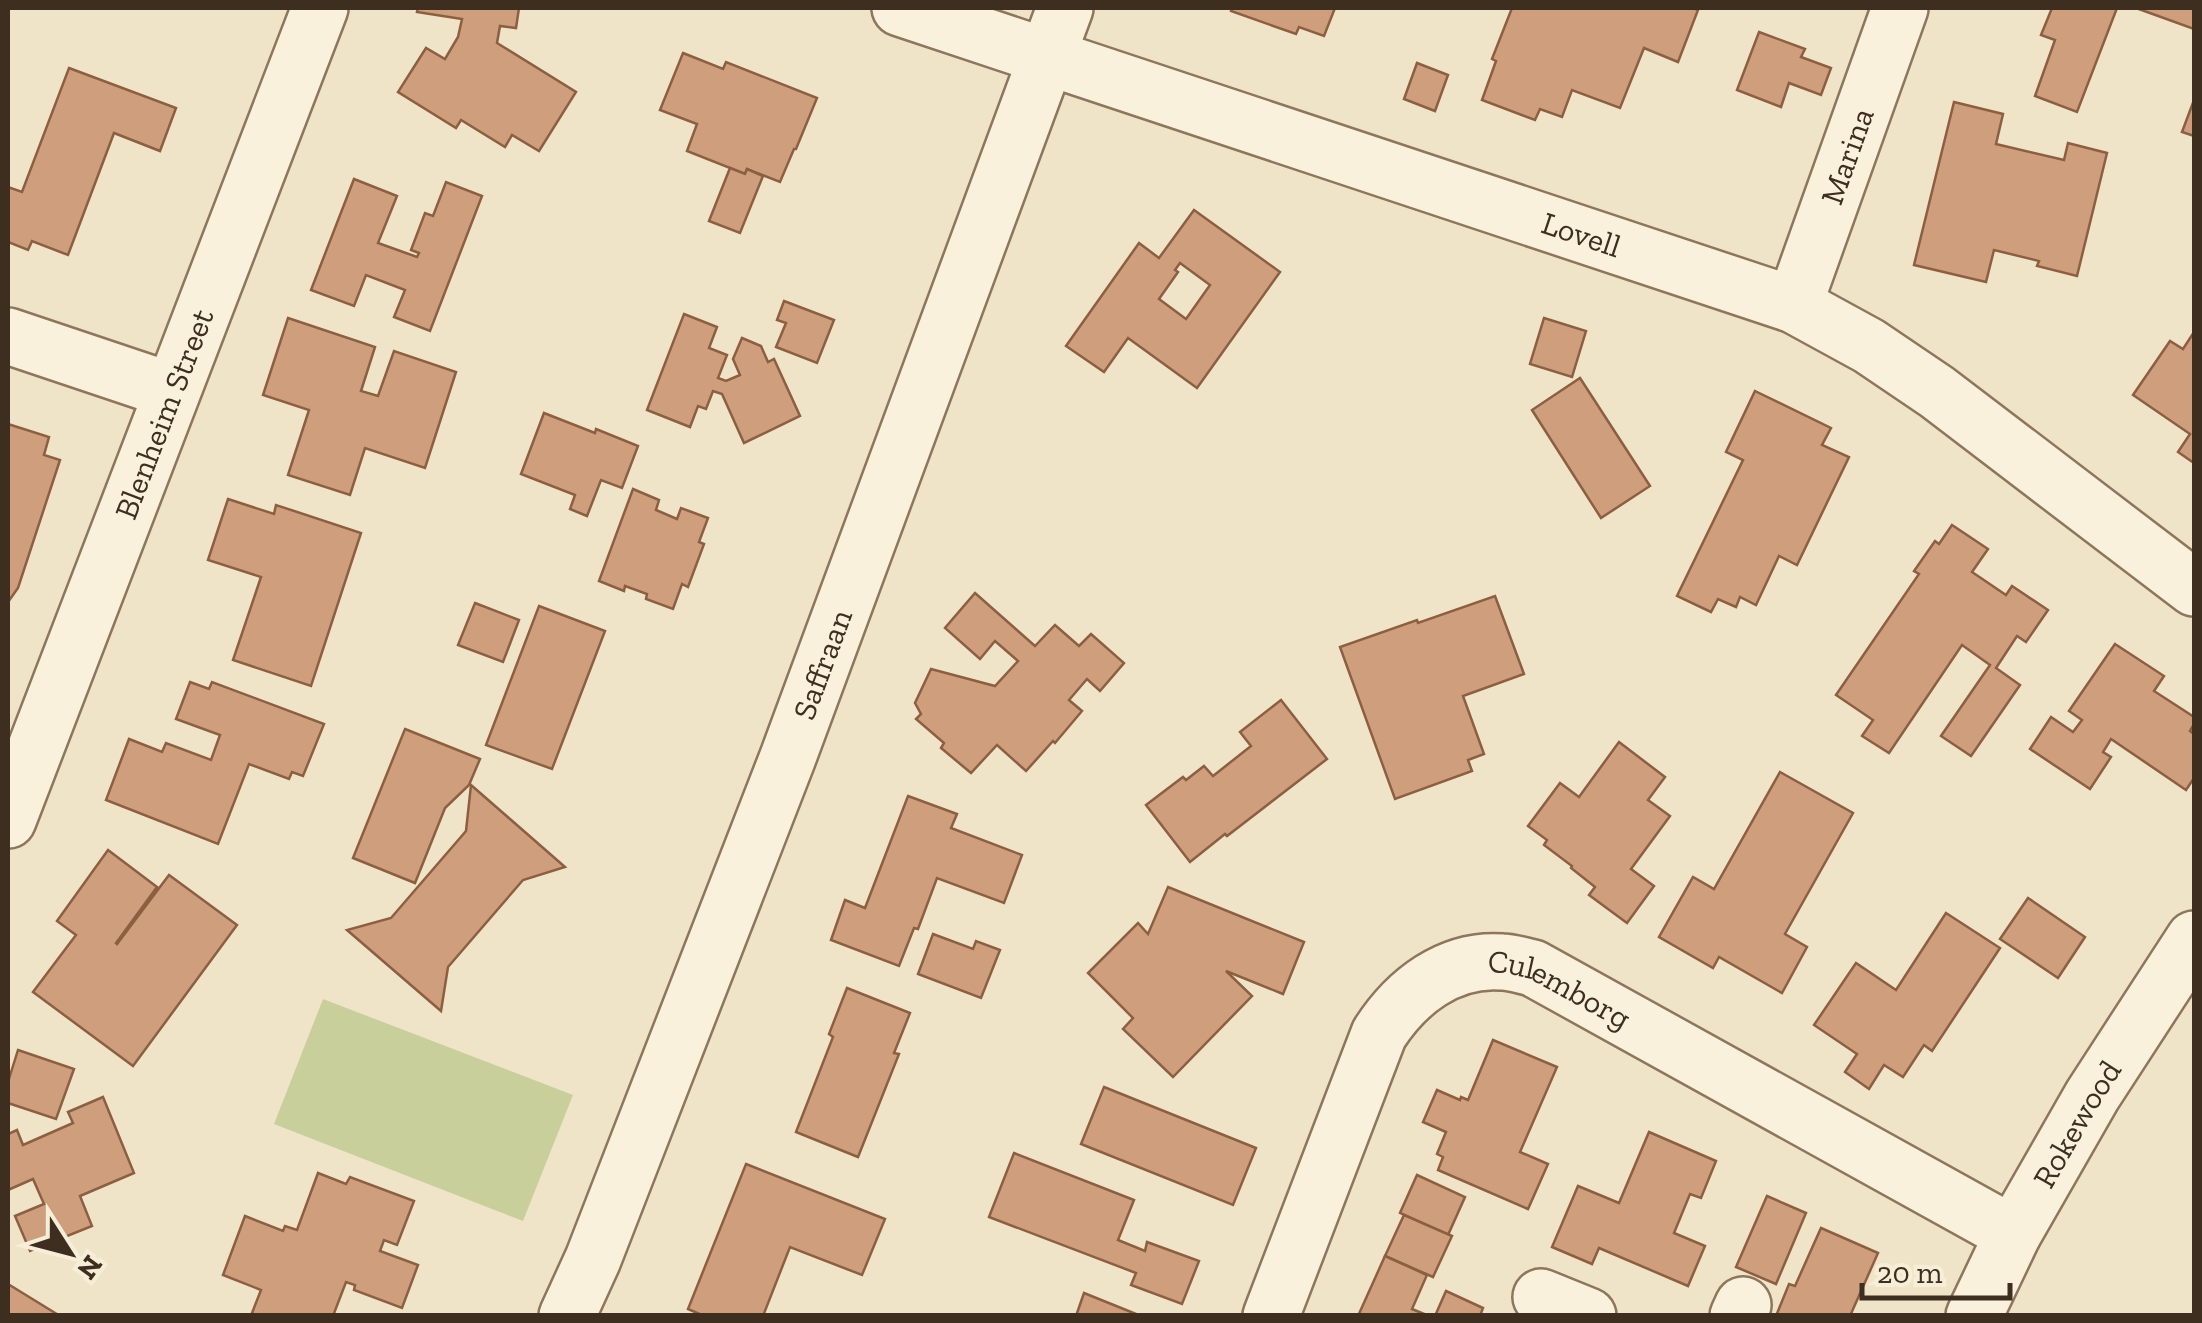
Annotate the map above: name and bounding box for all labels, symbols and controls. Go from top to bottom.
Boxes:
street label: Marina [1812,103,1882,209]
street label: Lovell [1537,204,1626,265]
street label: Blenheim Street [106,303,222,524]
street label: Saffraan [785,603,860,725]
street label: Culemborg [1487,942,1637,1037]
street label: Rokewood [2025,1053,2129,1194]
north arrow [20,1203,120,1303]
scale bar [1862,1238,2010,1300]
text: N [70,1249,109,1286]
text: 20 m [1877,1255,1943,1291]

